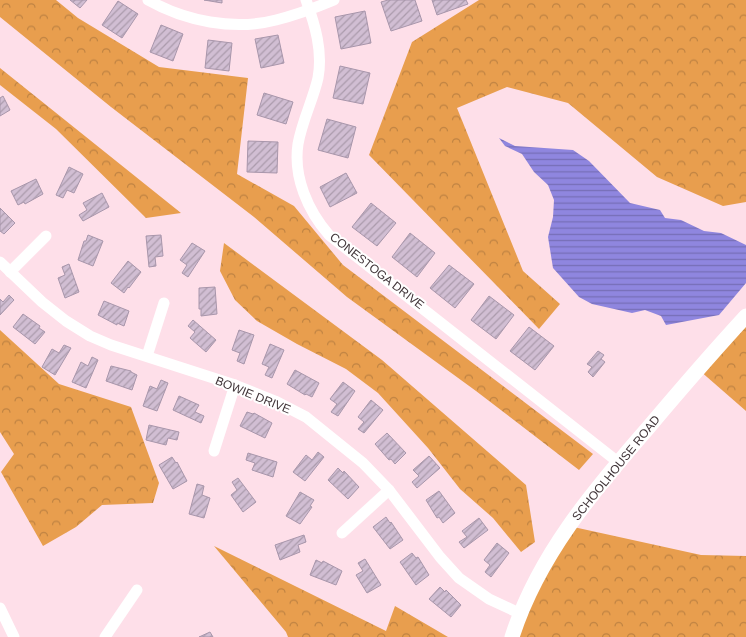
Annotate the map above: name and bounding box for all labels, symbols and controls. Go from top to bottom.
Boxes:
street label: CONESTOGA DRIVE [327,230,427,312]
street label: BOWIE DRIVE [213,374,293,416]
street label: SCHOOLHOUSE ROAD [569,412,663,523]

